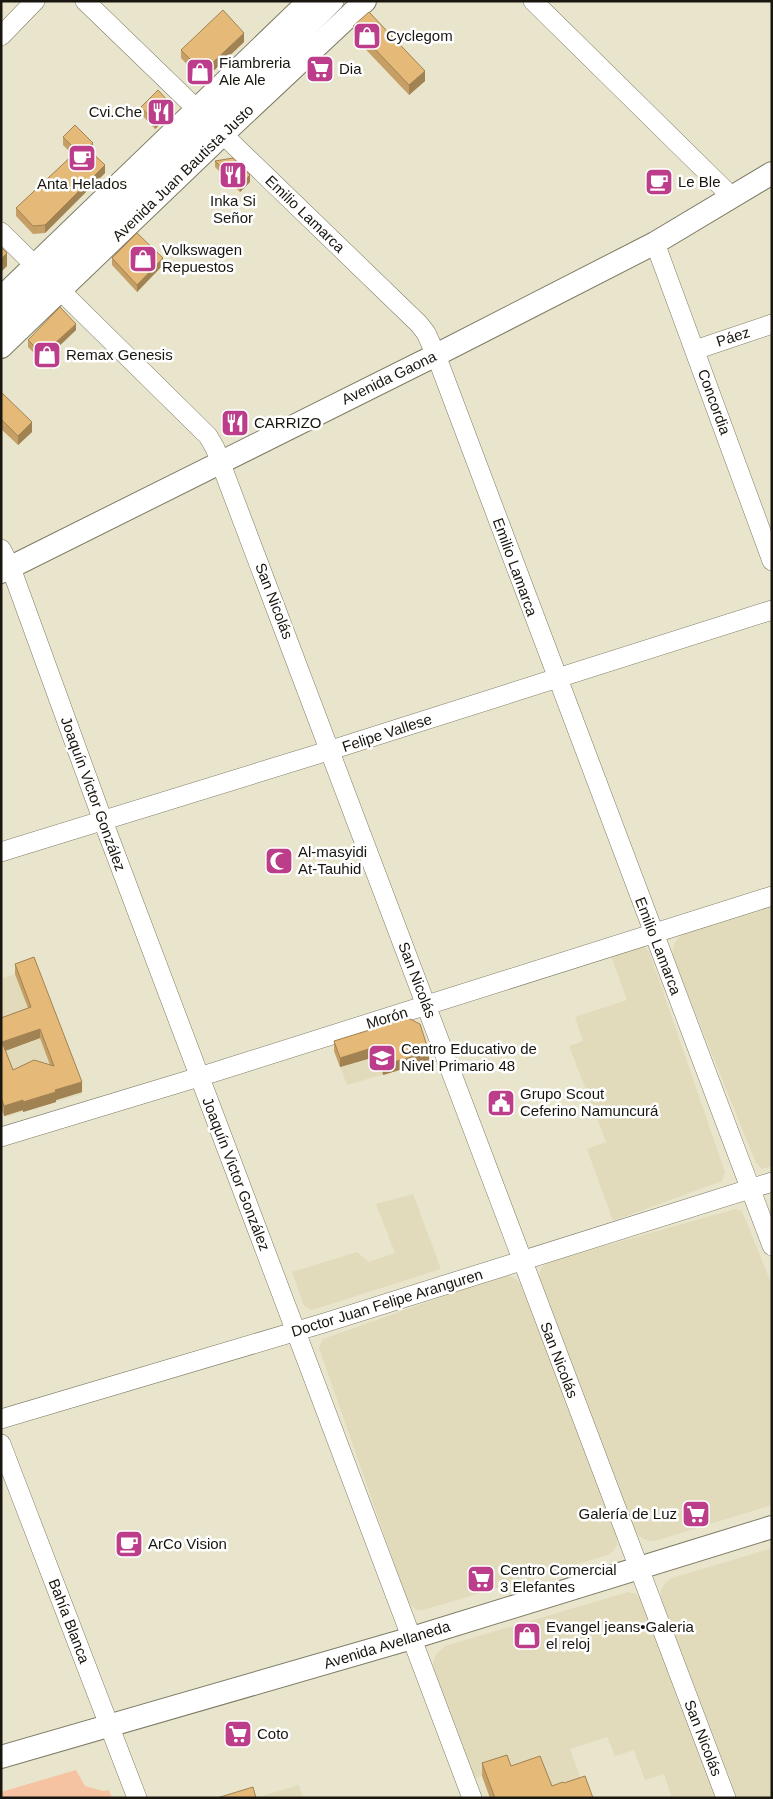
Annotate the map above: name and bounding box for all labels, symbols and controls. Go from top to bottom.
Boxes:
shop icon: Cyclegom [352,21,382,51]
place label: Cyclegom [386,27,453,44]
place label: Fiambreria Ale Ale [219,54,291,88]
supermarket icon: Dia [305,54,335,84]
shop icon: Fiambreria Ale Ale [185,57,215,87]
place label: Dia [339,60,362,77]
restaurant icon: Cvi.Che [146,97,176,127]
street label: Avenida Juan Bautista Justo [109,101,257,244]
place label: Cvi.Che [89,103,142,120]
cafe icon: Anta Helados [67,143,97,173]
restaurant icon: Inka Si Señor [218,160,248,190]
cafe icon: Le Ble [644,167,674,197]
street label: Emilio Lamarca [262,172,349,256]
place label: Le Ble [678,173,721,190]
place label: Anta Helados [37,175,127,192]
place label: Inka Si Señor [210,192,256,226]
place label: Volkswagen Repuestos [162,241,242,275]
shop icon: Volkswagen Repuestos [128,244,158,274]
street label: Páez [714,323,752,350]
shop icon: Remax Genesis [32,340,62,370]
place label: Remax Genesis [66,346,173,363]
street label: Avenida Gaona [339,347,439,408]
street label: Concordia [695,367,734,437]
restaurant icon: CARRIZO [220,408,250,438]
place label: CARRIZO [254,414,322,431]
street label: Emilio Lamarca [490,515,541,619]
street label: San Nicolás [252,560,297,641]
street label: Felipe Vallese [340,710,434,755]
street label: Joaquín Victor González [58,714,129,873]
place label: Al-masyidi At-Tauhid [298,843,367,877]
mosque icon: Al-masyidi At-Tauhid [264,846,294,876]
street label: Emilio Lamarca [632,895,685,998]
street label: San Nicolás [395,939,440,1020]
street label: Morón [364,1003,410,1032]
place label: Centro Educativo de Nivel Primario 48 [401,1040,537,1074]
school or university icon: Centro Educativo de Nivel Primario 48 [367,1043,397,1073]
place label: Grupo Scout Ceferino Namuncurá [520,1085,659,1119]
public building icon: Grupo Scout Ceferino Namuncurá [486,1088,516,1118]
street label: Joaquín Victor González [199,1095,274,1253]
street label: Doctor Juan Felipe Aranguren [289,1265,485,1340]
street label: San Nicolás [537,1319,582,1400]
supermarket icon: Galería de Luz [681,1499,711,1529]
place label: Galería de Luz [579,1505,677,1522]
cafe icon: ArCo Vision [114,1529,144,1559]
place label: ArCo Vision [148,1535,227,1552]
place label: Centro Comercial 3 Elefantes [500,1561,617,1595]
supermarket icon: Centro Comercial 3 Elefantes [466,1564,496,1594]
street label: Bahía Blanca [46,1576,94,1666]
street label: Avenida Avellaneda [322,1617,453,1672]
place label: Evangel jeans•Galeria el reloj [546,1618,694,1652]
shop icon: Evangel jeans•Galeria el reloj [512,1621,542,1651]
street label: San Nicolás [681,1697,726,1778]
supermarket icon: Coto [223,1719,253,1749]
place label: Coto [257,1725,289,1742]

